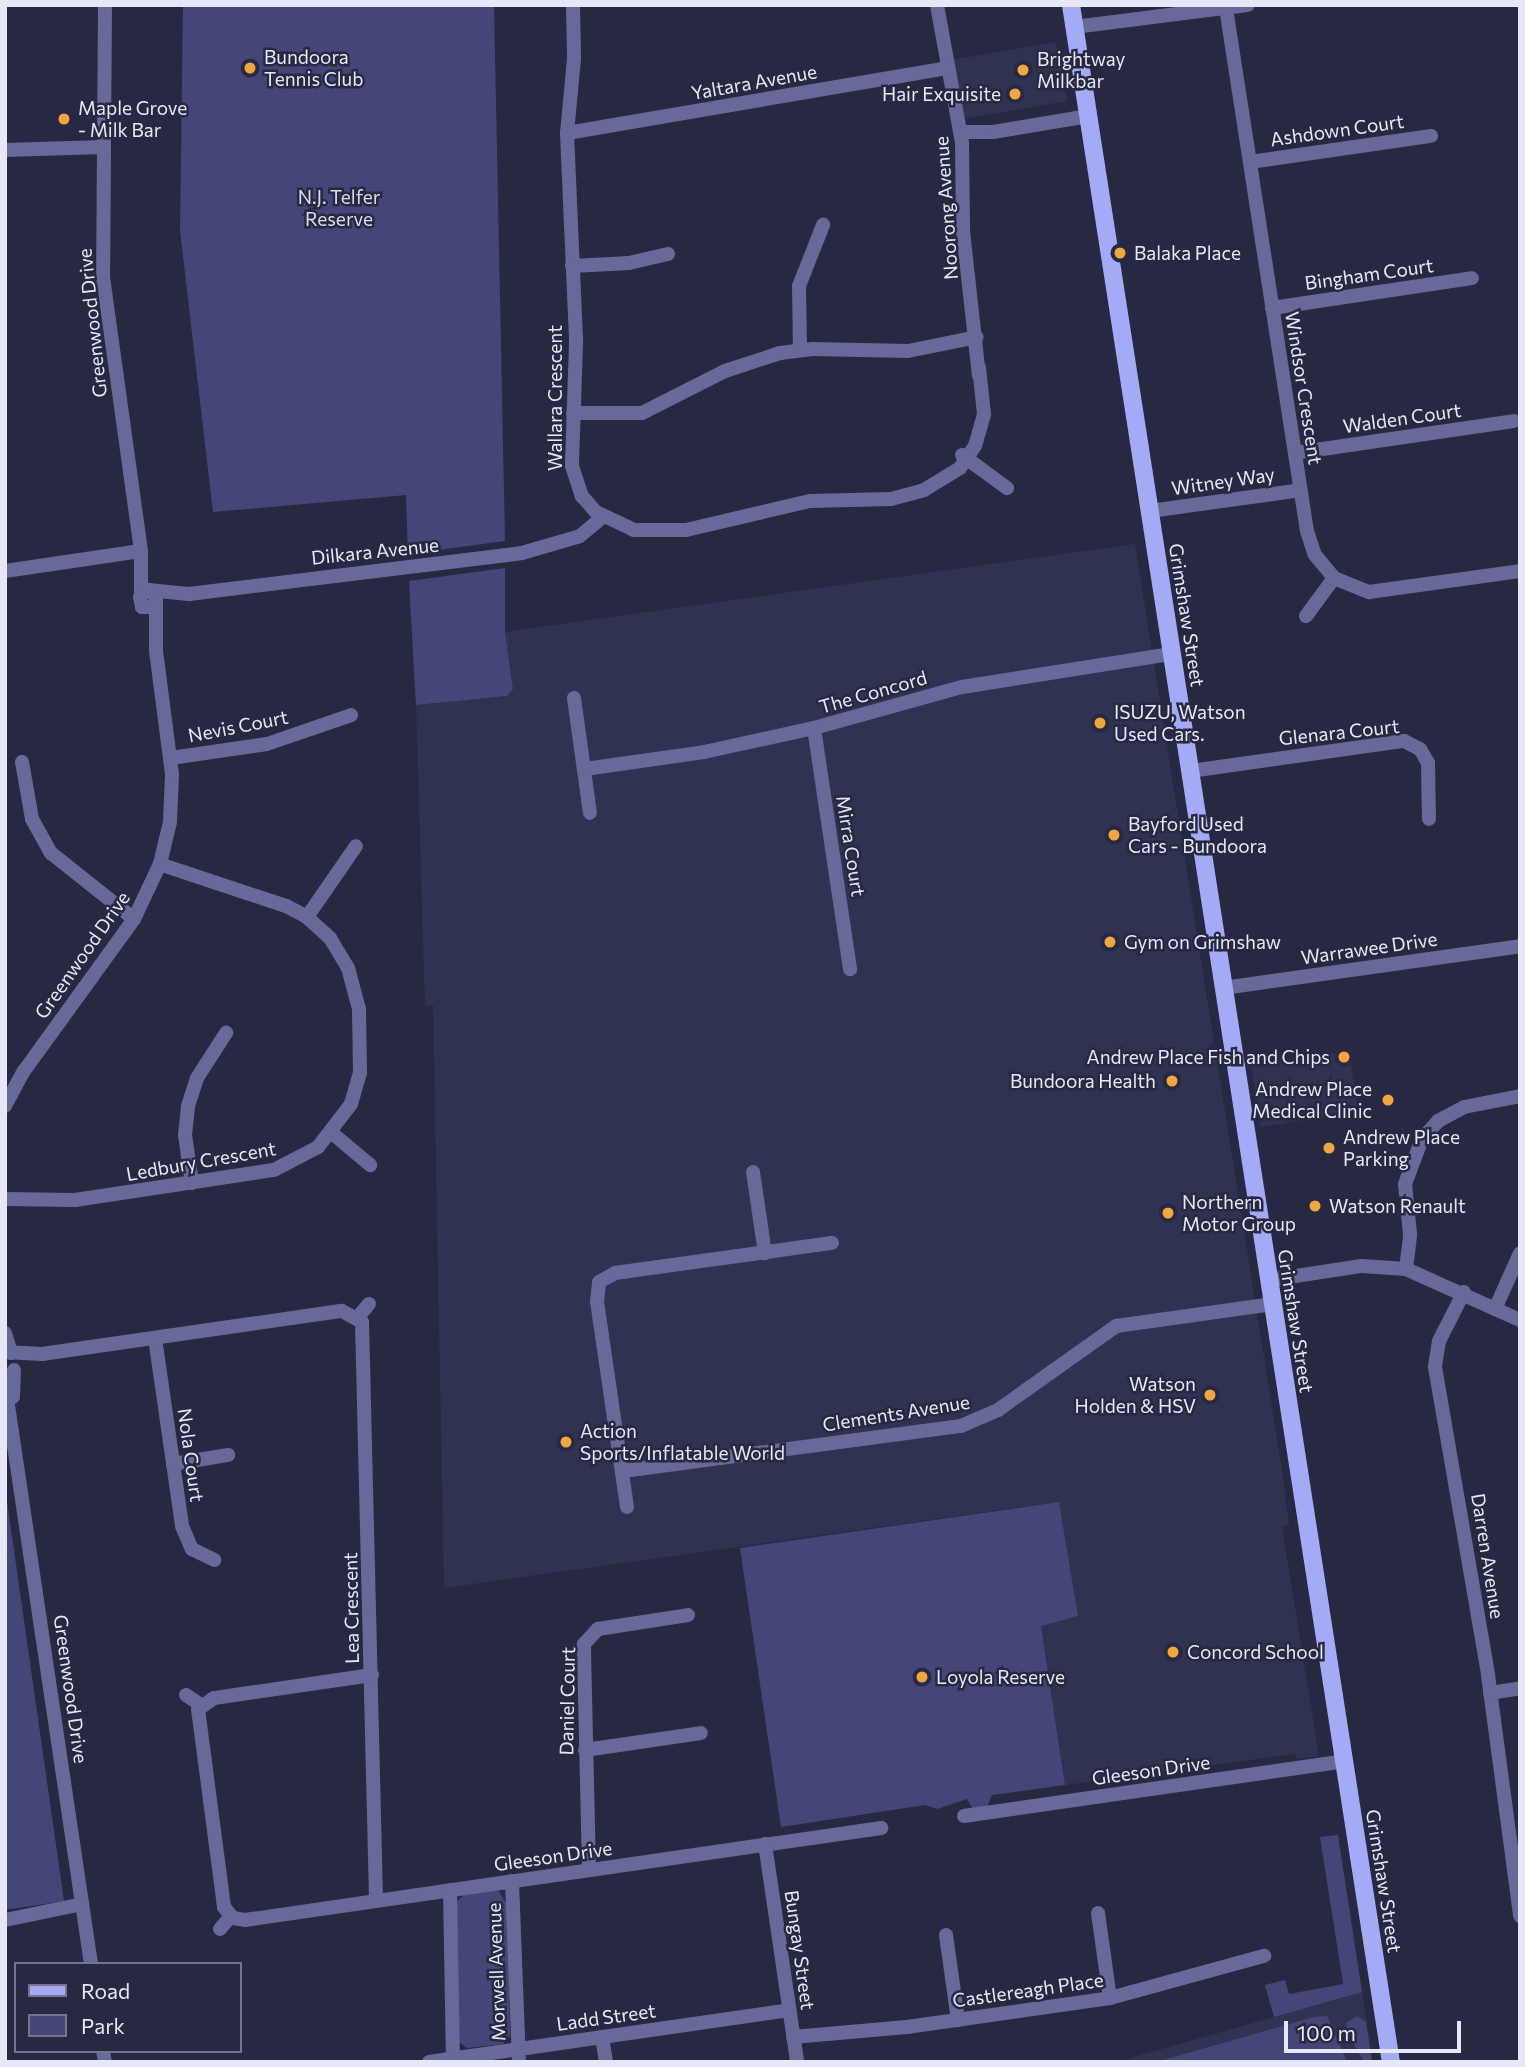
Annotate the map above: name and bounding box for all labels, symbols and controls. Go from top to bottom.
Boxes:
place label: Bundoora Tennis Club [264,46,363,90]
place label: Brightway Milkbar [1037,48,1125,92]
marker: Bundoora Tennis Club [242,60,258,76]
street label: Yaltara Avenue [689,60,819,104]
marker: Brightway Milkbar [1015,62,1031,78]
place label: Hair Exquisite [882,83,1001,105]
marker: Hair Exquisite [1007,86,1023,102]
place label: Maple Grove - Milk Bar [78,97,187,141]
street label: Ashdown Court [1269,109,1405,151]
marker: Maple Grove - Milk Bar [56,111,72,127]
street label: Noorong Avenue [930,135,962,281]
park label: N.J. Telfer Reserve [298,186,380,230]
place label: Balaka Place [1134,242,1241,264]
marker: Balaka Place [1112,245,1128,261]
street label: Greenwood Drive [73,247,111,399]
street label: Bingham Court [1303,254,1435,294]
street label: Windsor Crescent [1281,310,1327,466]
street label: Wallara Crescent [544,325,566,471]
street label: Walden Court [1341,398,1463,438]
street label: Witney Way [1170,462,1276,500]
street label: Dilkara Avenue [310,533,440,569]
street label: Grimshaw Street [1164,542,1210,688]
street label: The Concord [817,666,929,718]
place label: ISUZU, Watson Used Cars. [1114,701,1246,745]
street label: Nevis Court [186,705,290,747]
street label: Glenara Court [1278,714,1400,750]
marker: ISUZU, Watson Used Cars. [1092,715,1108,731]
street label: Mirra Court [832,794,870,898]
place label: Bayford Used Cars - Bundoora [1128,813,1267,857]
marker: Bayford Used Cars - Bundoora [1106,827,1122,843]
street label: Greenwood Drive [30,887,134,1023]
street label: Warrawee Drive [1299,927,1439,969]
place label: Gym on Grimshaw [1124,931,1281,953]
marker: Gym on Grimshaw [1102,934,1118,950]
place label: Andrew Place Fish and Chips [1087,1046,1330,1068]
marker: Andrew Place Fish and Chips [1336,1049,1352,1065]
place label: Bundoora Health [1010,1070,1156,1092]
marker: Bundoora Health [1162,1071,1182,1091]
place label: Andrew Place Medical Clinic [1252,1078,1372,1122]
marker: Andrew Place Medical Clinic [1378,1090,1398,1110]
place label: Andrew Place Parking [1343,1126,1460,1170]
street label: Ledbury Crescent [124,1137,278,1185]
marker: Andrew Place Parking [1321,1140,1337,1156]
place label: Northern Motor Group [1182,1191,1296,1235]
place label: Watson Renault [1329,1195,1466,1217]
marker: Watson Renault [1307,1198,1323,1214]
marker: Northern Motor Group [1160,1205,1176,1221]
street label: Grimshaw Street [1273,1248,1319,1394]
place label: Watson Holden & HSV [1074,1373,1196,1417]
marker: Watson Holden & HSV [1202,1387,1218,1403]
street label: Clements Avenue [821,1390,971,1436]
street label: Nola Court [173,1407,209,1503]
place label: Action Sports/Inflatable World [580,1420,785,1464]
marker: Action Sports/Inflatable World [558,1434,574,1450]
street label: Darren Avenue [1467,1492,1509,1620]
street label: Lea Crescent [339,1552,363,1664]
street label: Greenwood Drive [49,1613,93,1765]
place label: Concord School [1187,1641,1324,1663]
marker: Concord School [1165,1644,1181,1660]
street label: Daniel Court [555,1647,579,1755]
place label: Loyola Reserve [936,1666,1065,1688]
marker: Loyola Reserve [914,1669,930,1685]
street label: Gleeson Drive [1090,1750,1212,1790]
street label: Grimshaw Street [1361,1808,1407,1954]
street label: Gleeson Drive [492,1836,614,1876]
street label: Bungay Street [780,1889,820,2011]
street label: Morwell Avenue [482,1902,510,2042]
legend [14,1962,242,2053]
street label: Castlereagh Place [951,1968,1105,2012]
text: Road [81,1978,130,2003]
street label: Ladd Street [555,1999,657,2035]
scale bar [1287,2008,1464,2052]
text: Park [81,2013,125,2038]
text: 100 m [1297,2020,1356,2045]

